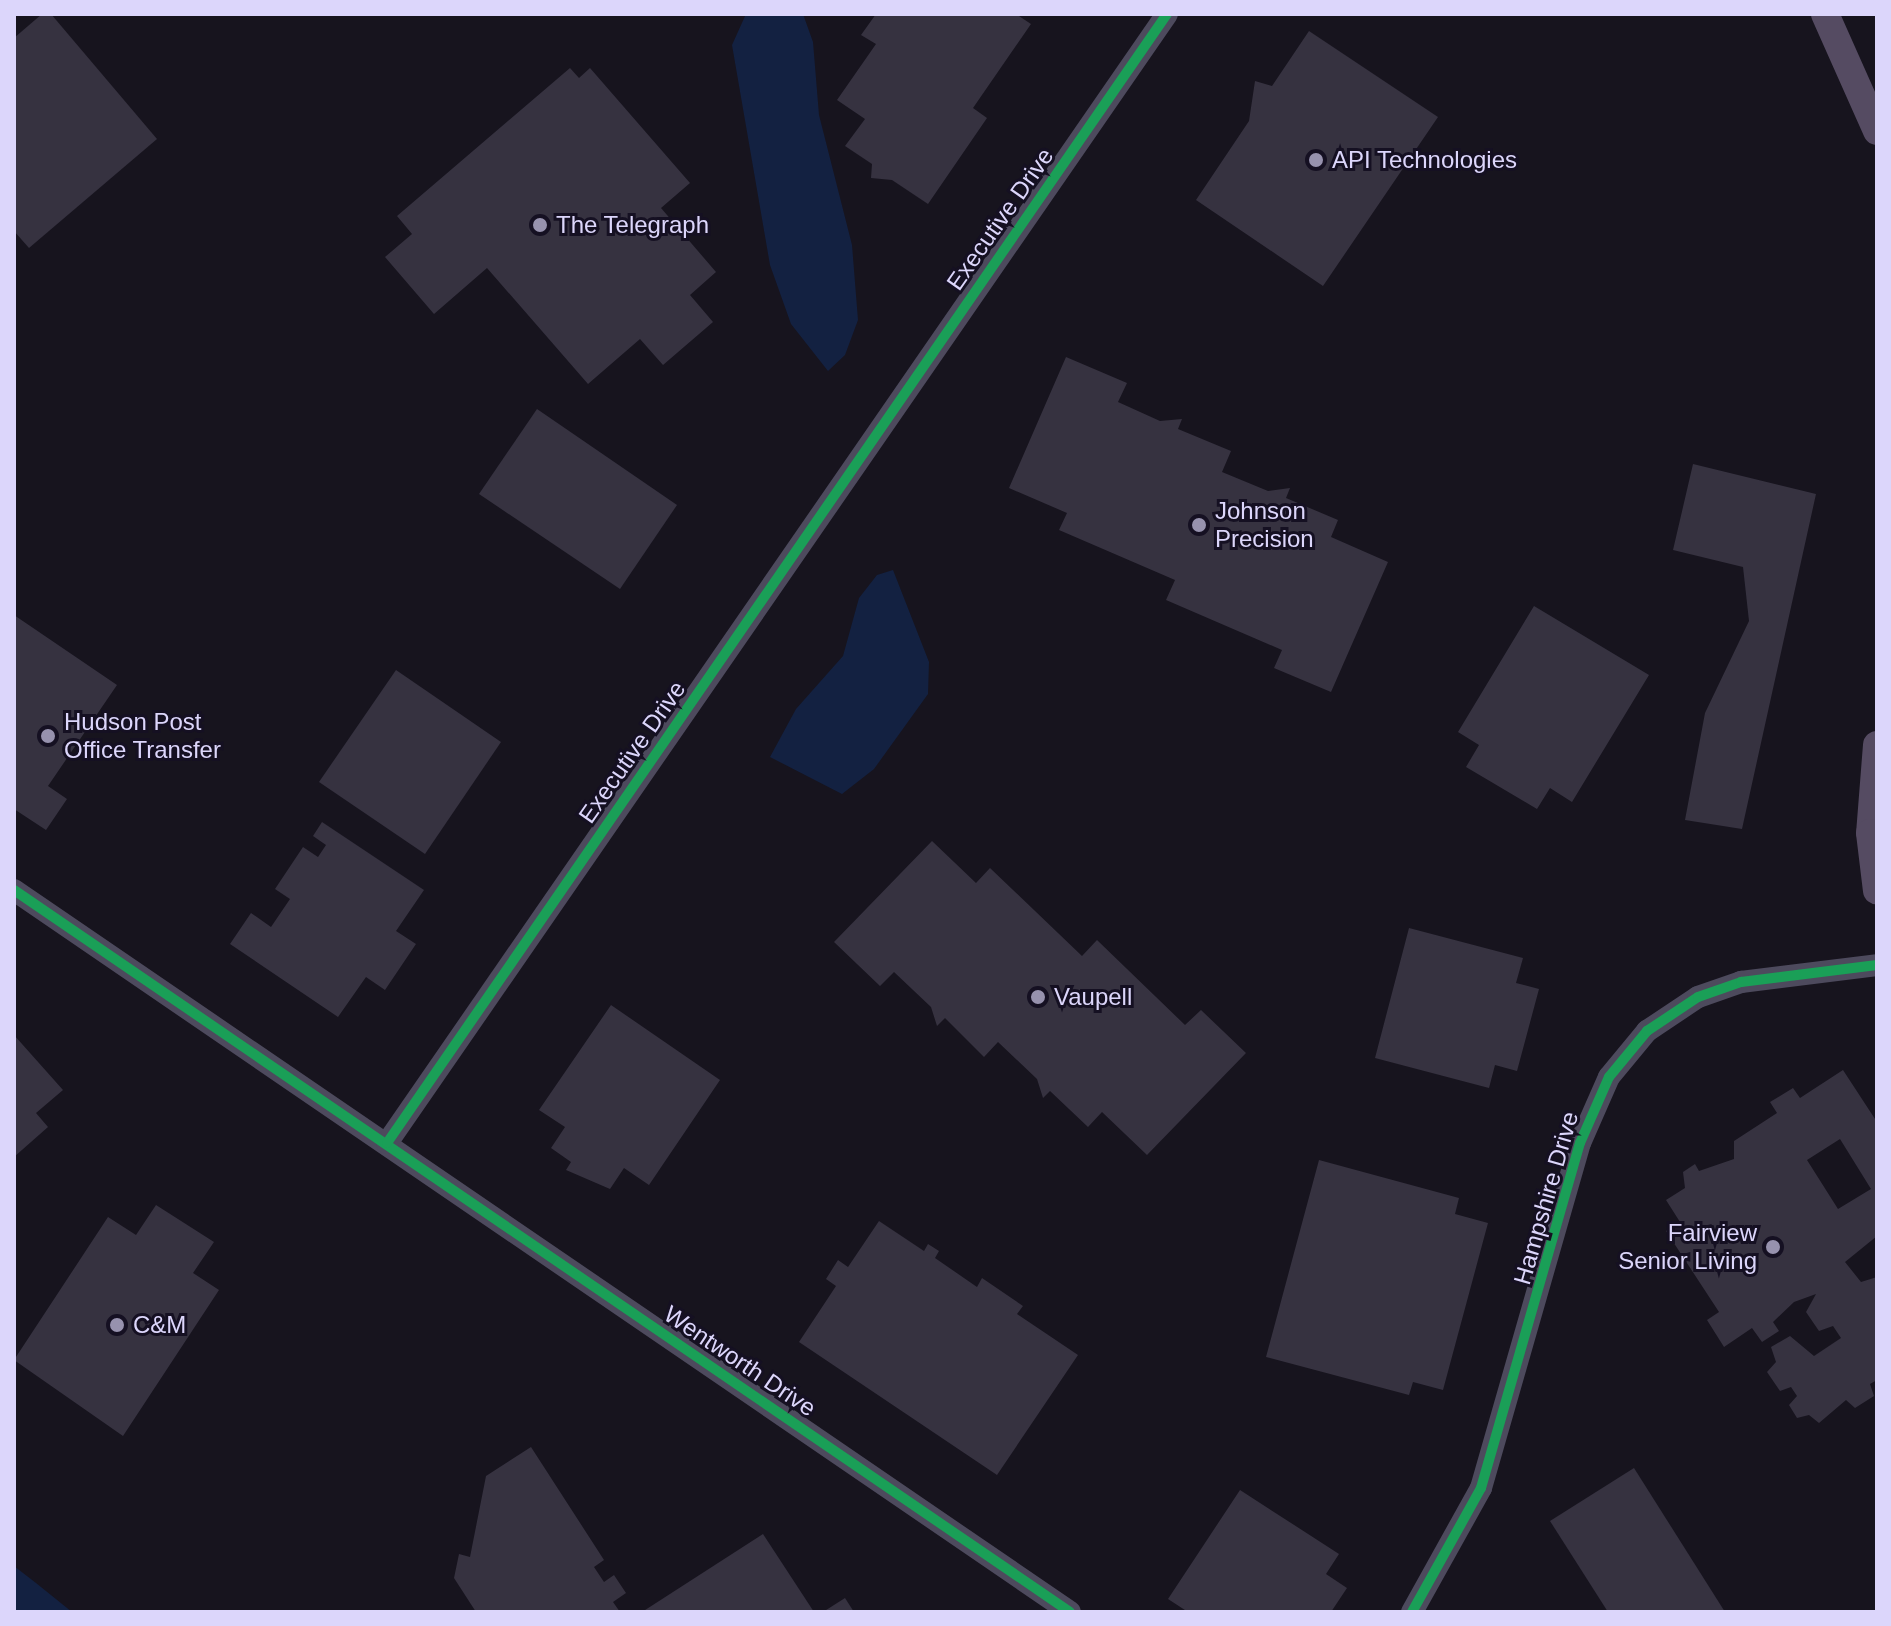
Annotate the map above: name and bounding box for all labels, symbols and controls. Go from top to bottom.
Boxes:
street label: Executive Drive [940,142,1060,296]
place label: API Technologies [1332,146,1517,174]
marker: API Technologies [1307,151,1325,169]
place label: The Telegraph [556,211,709,239]
marker: The Telegraph [531,216,549,234]
place label: Johnson Precision [1215,497,1314,553]
marker: Johnson Precision [1190,516,1208,534]
street label: Executive Drive [572,675,692,829]
place label: Hudson Post Office Transfer [64,708,221,764]
marker: Hudson Post Office Transfer [39,727,57,745]
place label: Vaupell [1054,983,1132,1011]
marker: Vaupell [1029,988,1047,1006]
street label: Hampshire Drive [1508,1108,1584,1288]
place label: Fairview Senior Living [1618,1219,1757,1275]
marker: Fairview Senior Living [1764,1238,1782,1256]
street label: Wentworth Drive [659,1300,821,1422]
place label: C&M [133,1311,186,1339]
marker: C&M [108,1316,126,1334]

